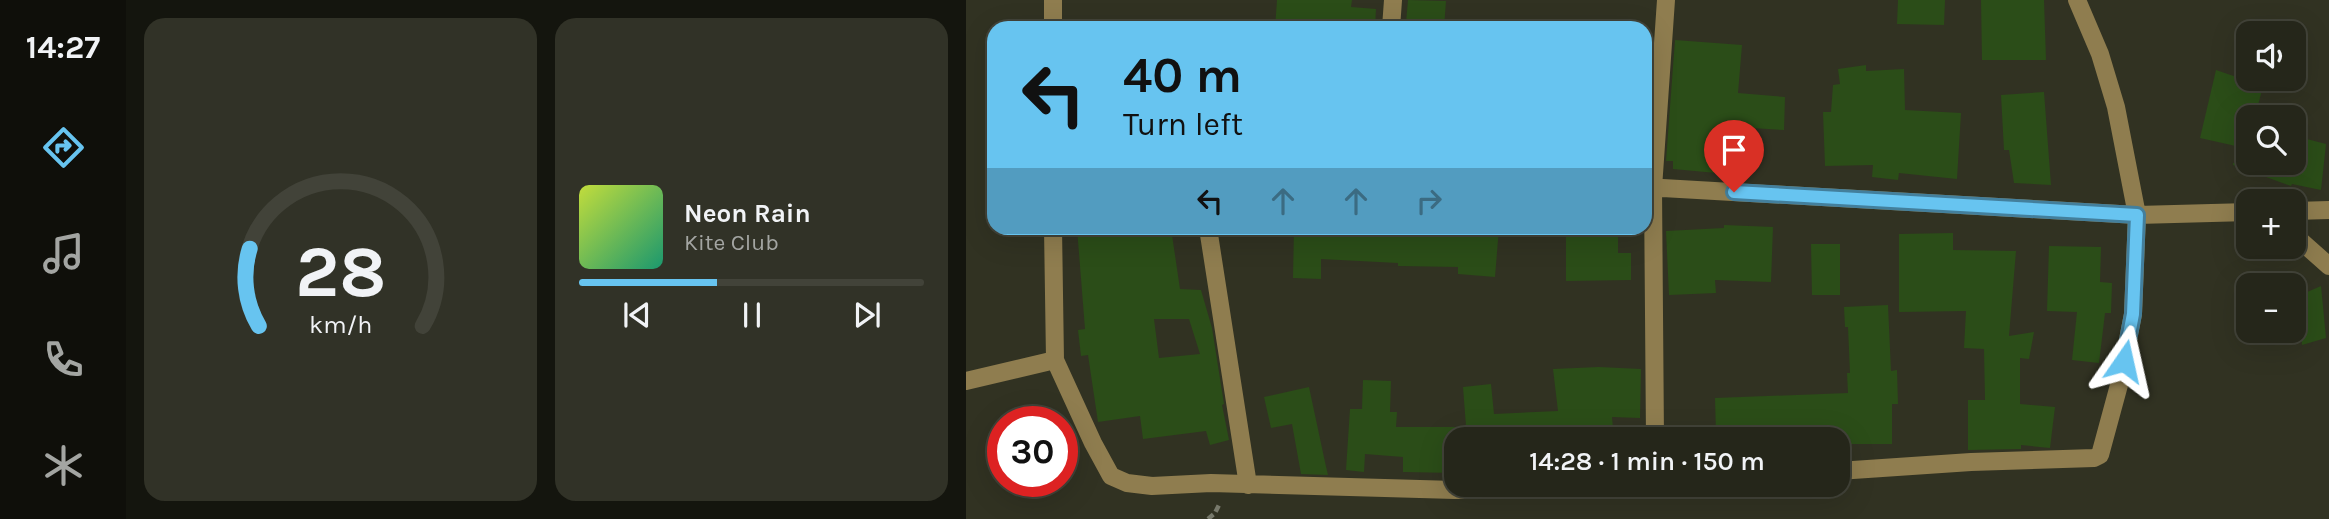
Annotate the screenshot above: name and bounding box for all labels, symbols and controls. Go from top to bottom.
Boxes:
map controls [2236,21,2306,343]
button: sound [2236,21,2306,91]
text: 14:27 [26,29,100,66]
text: 40 m [1123,47,1242,104]
icon: left [1008,49,1099,140]
button: search [2236,105,2306,175]
text: Turn left [1123,106,1243,143]
pin [1704,120,1764,192]
icon: directions [39,123,88,172]
icon: arrive [1715,131,1753,169]
icon: left [1191,182,1229,220]
icon: ahead [1264,182,1302,220]
icon: ahead [1337,182,1375,220]
icon: right [1410,182,1448,220]
button: + [2236,189,2306,259]
text: Neon Rain [684,198,811,229]
icon: music [39,229,88,278]
text: 28 [295,229,386,314]
text: Kite Club [684,229,779,256]
button: − [2236,273,2306,343]
icon: previous [618,296,656,334]
icon: pause [733,296,771,334]
icon: next [848,296,886,334]
text: km/h [309,309,372,338]
position arrow [2087,324,2161,398]
icon: phone [39,335,88,384]
speed limit sign: 30 [987,406,1078,497]
icon: climate [39,441,88,490]
text: 14:28 · 1 min · 150 m [1529,446,1765,477]

